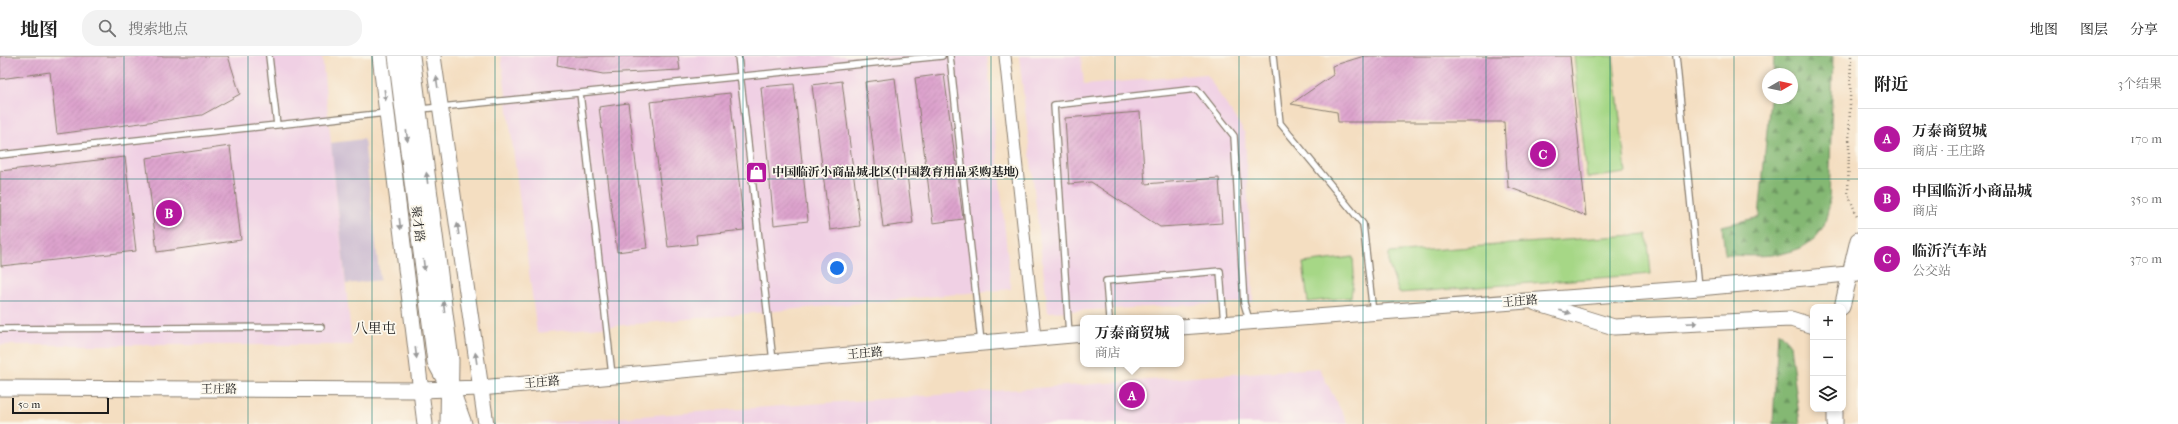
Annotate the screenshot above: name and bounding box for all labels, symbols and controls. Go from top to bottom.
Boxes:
search box [82,10,362,46]
icon: search [96,17,118,39]
text: 地图 [20,19,58,41]
text: 搜索地点 [128,20,188,38]
text: 地图 [2030,21,2058,38]
text: 图层 [2080,21,2108,38]
text: 分享 [2130,21,2158,38]
north arrow [1762,68,1798,104]
text: 附近 [1874,74,1908,94]
one-way arrow [434,76,440,88]
text: 3个结果 [2118,76,2162,91]
one-way arrow [381,89,388,101]
text: 万泰商贸城 [1912,122,1987,140]
one-way arrow [404,130,410,142]
text: A [1883,131,1891,146]
text: 170 m [2130,131,2162,146]
pin: C [1530,139,1556,169]
text: 商店 · 王庄路 [1912,143,1985,158]
shop icon: 中国临沂小商品城北区(中国教育用品采购基地) [744,159,770,185]
place label: 中国临沂小商品城北区(中国教育用品采购基地) [772,165,1019,179]
one-way arrow [424,172,430,184]
text: 中国临沂小商品城 [1912,182,2032,200]
text: B [1883,191,1891,206]
text: 350 m [2130,191,2162,206]
pin: B [156,198,182,228]
text: 商店 [1912,203,1938,218]
street label: 聚才路 [409,205,427,243]
one-way arrow [397,218,403,230]
one-way arrow [455,223,461,235]
text: 临沂汽车站 [1912,242,1987,260]
text: C [1883,251,1891,266]
text: 370 m [2130,251,2162,266]
your location [827,258,847,278]
one-way arrow [420,259,427,271]
text: 公交站 [1912,263,1951,278]
street label: 王庄路 [1501,292,1539,310]
one-way arrow [441,301,447,313]
map controls [1810,304,1846,412]
button: + [1810,304,1846,340]
one-way arrow [1559,309,1571,315]
popup [1080,315,1184,367]
district label: 八里屯 [354,320,396,337]
one-way arrow [1686,320,1698,327]
text: 万泰商贸城 [1094,324,1170,342]
button: − [1810,340,1846,376]
street label: 王庄路 [846,344,884,362]
text: 商店 [1094,345,1121,360]
one-way arrow [413,347,419,359]
one-way arrow [473,352,479,364]
street label: 王庄路 [523,373,561,391]
button: layers [1810,376,1846,412]
pin: A [1119,380,1145,410]
street label: 王庄路 [201,382,237,396]
scale bar [12,396,109,415]
text: 50 m [18,398,40,411]

